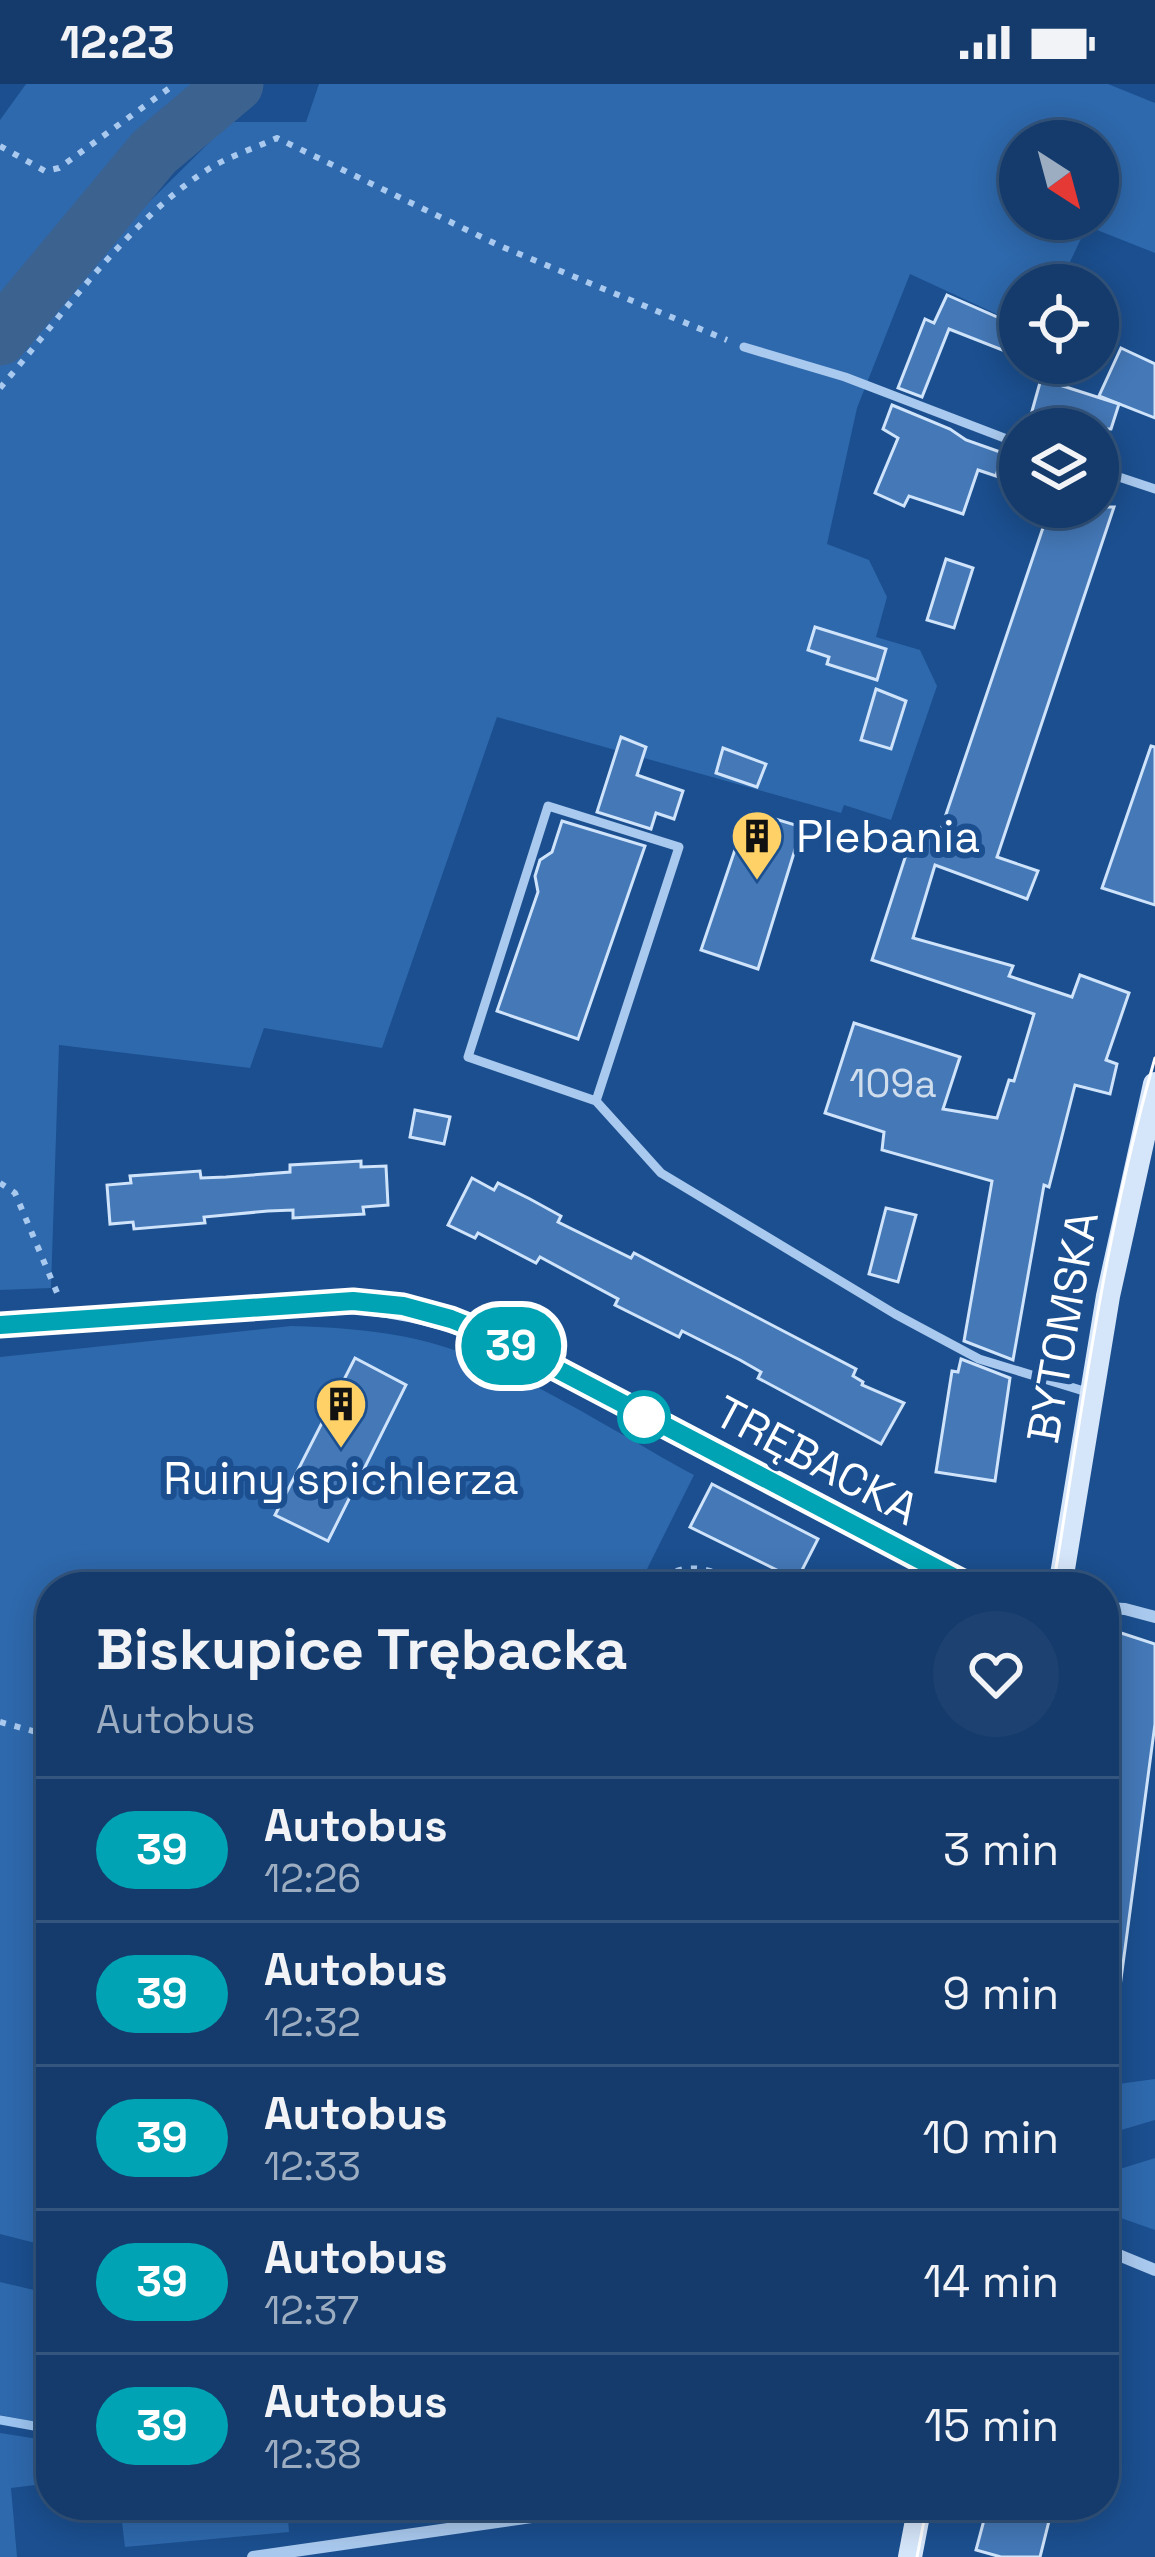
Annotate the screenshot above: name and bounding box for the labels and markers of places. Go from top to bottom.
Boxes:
building icon: Plebania [729,808,785,882]
place label: Plebania [796,808,980,865]
building icon: Ruiny spichlerza [313,1376,369,1450]
unlabelled marker [619,1392,669,1442]
place label: Ruiny spichlerza [163,1450,519,1507]

